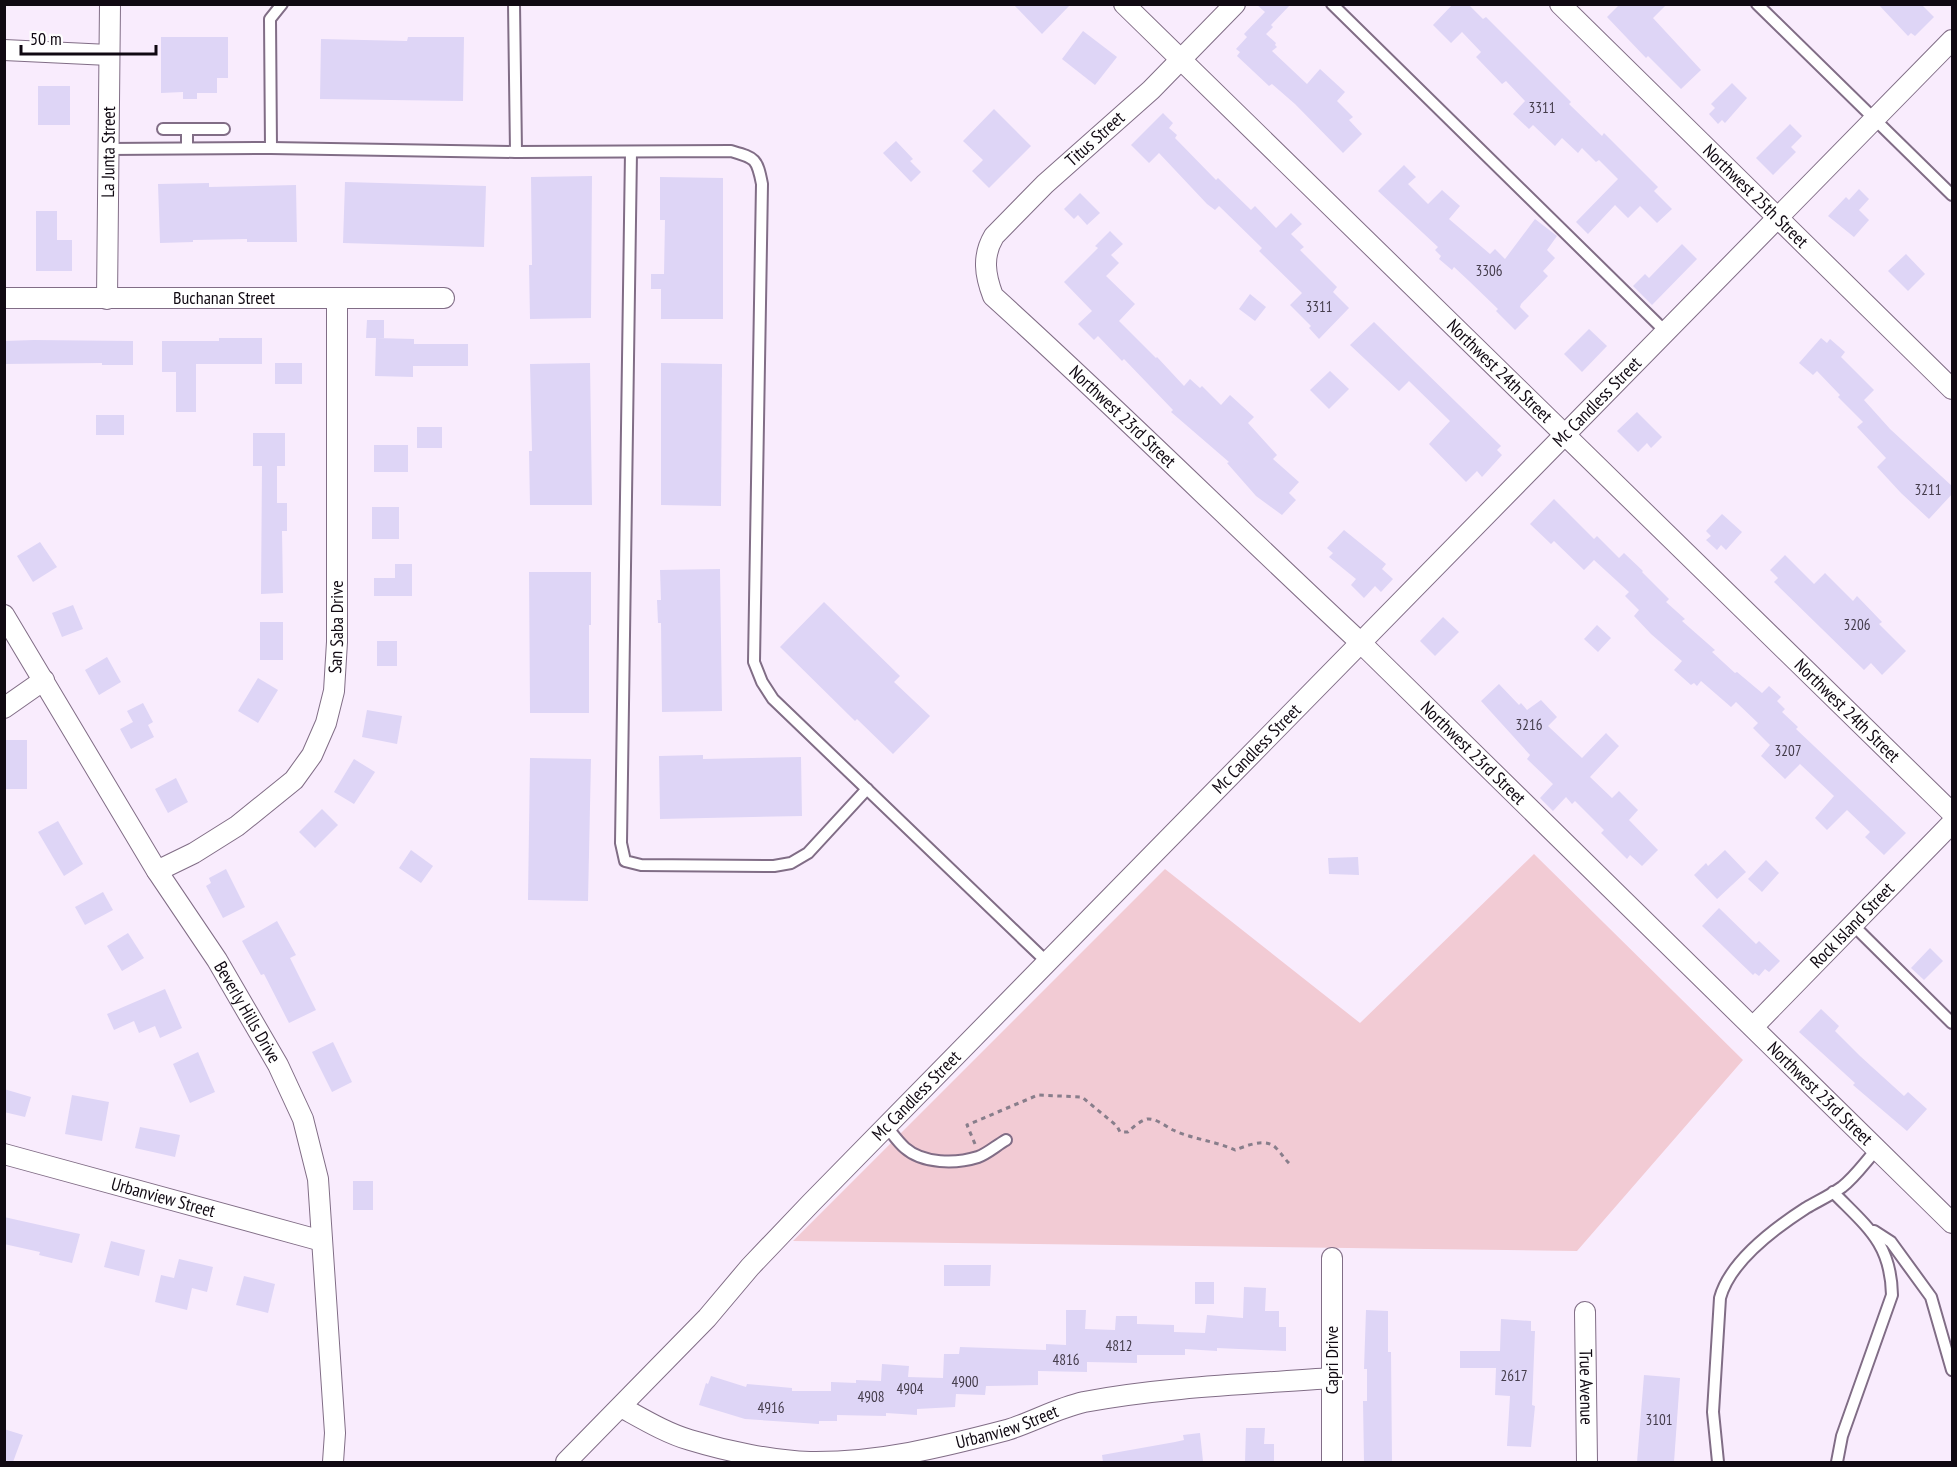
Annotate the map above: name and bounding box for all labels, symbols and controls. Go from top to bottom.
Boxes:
scale bar [21,18,156,56]
text: 50 m [30,27,62,50]
house number: 3311 [1528,98,1556,117]
street label: La Junta Street [96,106,120,198]
street label: Titus Street [1060,106,1129,171]
street label: Northwest 25th Street [1698,139,1813,252]
house number: 3306 [1475,261,1503,280]
street label: Buchanan Street [173,286,275,309]
house number: 3311 [1305,297,1333,316]
street label: Northwest 24th Street [1442,314,1558,427]
street label: Mc Candless Street [1547,352,1646,451]
street label: Northwest 23rd Street [1065,360,1181,472]
house number: 3211 [1914,480,1942,499]
street label: San Saba Drive [323,580,348,674]
house number: 3206 [1843,615,1871,634]
street label: Northwest 24th Street [1790,653,1905,767]
street label: Northwest 23rd Street [1416,696,1531,809]
street label: Mc Candless Street [1207,698,1306,798]
house number: 3216 [1515,715,1543,734]
house number: 3207 [1774,741,1802,760]
street label: Rock Island Street [1805,877,1899,973]
street label: Beverly Hills Drive [209,957,286,1067]
street label: Northwest 23rd Street [1763,1036,1878,1150]
street label: Mc Candless Street [867,1045,965,1145]
street label: Urbanview Street [109,1172,218,1222]
street label: Capri Drive [1320,1326,1343,1394]
house number: 4812 [1105,1336,1133,1355]
street label: True Avenue [1574,1349,1599,1425]
house number: 4816 [1052,1350,1080,1369]
house number: 2617 [1500,1366,1528,1385]
house number: 4900 [951,1372,979,1391]
house number: 4904 [896,1379,924,1398]
house number: 4908 [857,1387,885,1406]
house number: 4916 [757,1398,785,1417]
street label: Urbanview Street [953,1399,1062,1454]
house number: 3101 [1645,1410,1673,1429]

